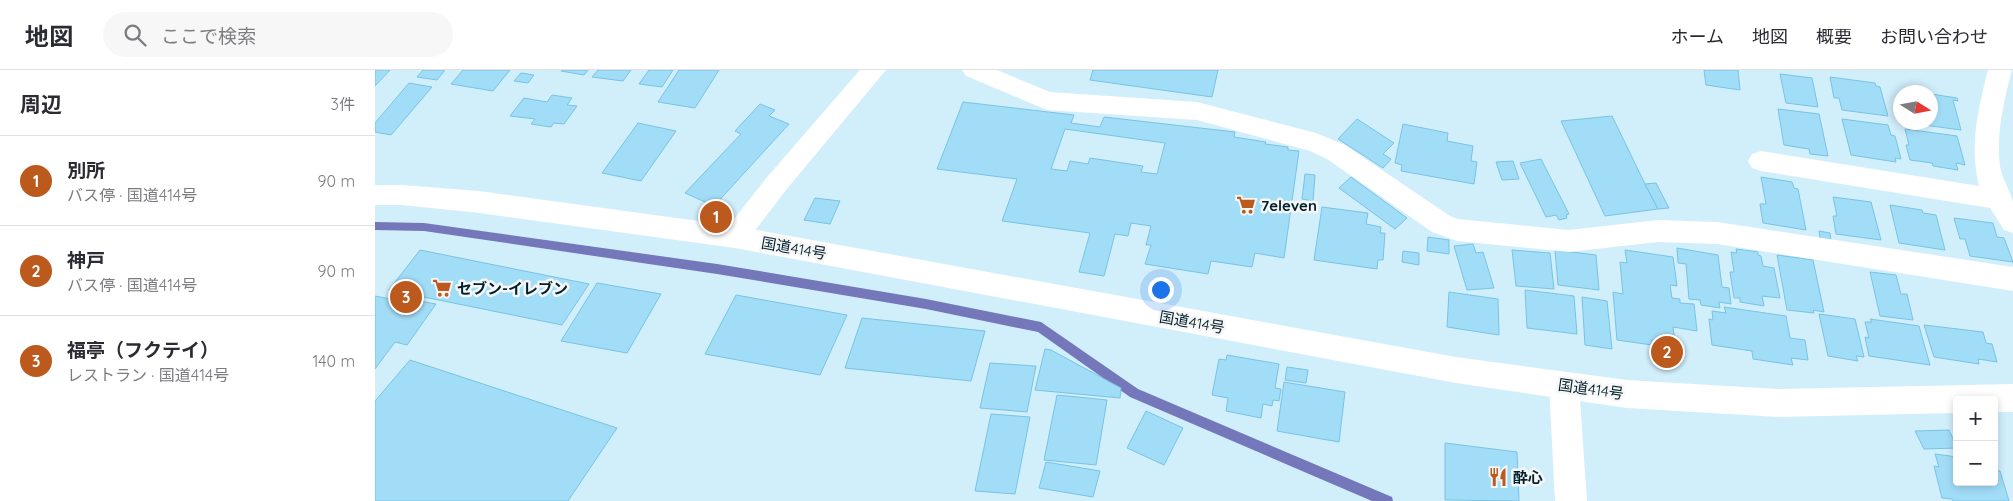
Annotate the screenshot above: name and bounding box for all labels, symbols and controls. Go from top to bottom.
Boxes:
search box [103,12,453,57]
text: 地図 [25,21,73,51]
icon: search [121,21,149,49]
text: ここで検索 [161,24,256,48]
text: ホーム [1671,25,1724,48]
text: 地図 [1752,25,1788,48]
text: 概要 [1816,25,1852,48]
text: お問い合わせ [1880,25,1988,48]
north arrow [1893,85,1938,130]
text: 周辺 [20,91,62,117]
text: 3件 [331,94,355,114]
text: 別所 [67,158,105,182]
text: 1 [33,171,39,191]
text: 90 m [318,171,355,191]
text: バス停 · 国道414号 [67,185,197,205]
supermarket icon: 7eleven [1235,194,1257,216]
place label: 7eleven [1261,196,1317,215]
pin: 1 [700,198,732,236]
street label: 国道414号 [760,233,828,263]
text: 神戸 [67,248,105,272]
text: 2 [31,261,41,281]
text: 90 m [318,261,355,281]
text: バス停 · 国道414号 [67,275,197,295]
supermarket icon: セブン-イレブン [431,277,453,299]
your location [1148,277,1174,303]
pin: 3 [390,278,422,316]
place label: セブン-イレブン [457,279,568,298]
street label: 国道414号 [1158,307,1226,337]
pin: 2 [1651,333,1683,371]
text: 福亭（フクテイ） [67,338,219,362]
text: 3 [32,351,40,371]
text: 140 m [312,351,355,371]
text: レストラン · 国道414号 [67,365,229,385]
street label: 国道414号 [1557,375,1625,403]
map controls [1953,396,1998,486]
button: + [1953,396,1998,441]
button: − [1953,441,1998,486]
restaurant icon: 酔心 [1487,466,1509,488]
place label: 酔心 [1513,468,1543,487]

